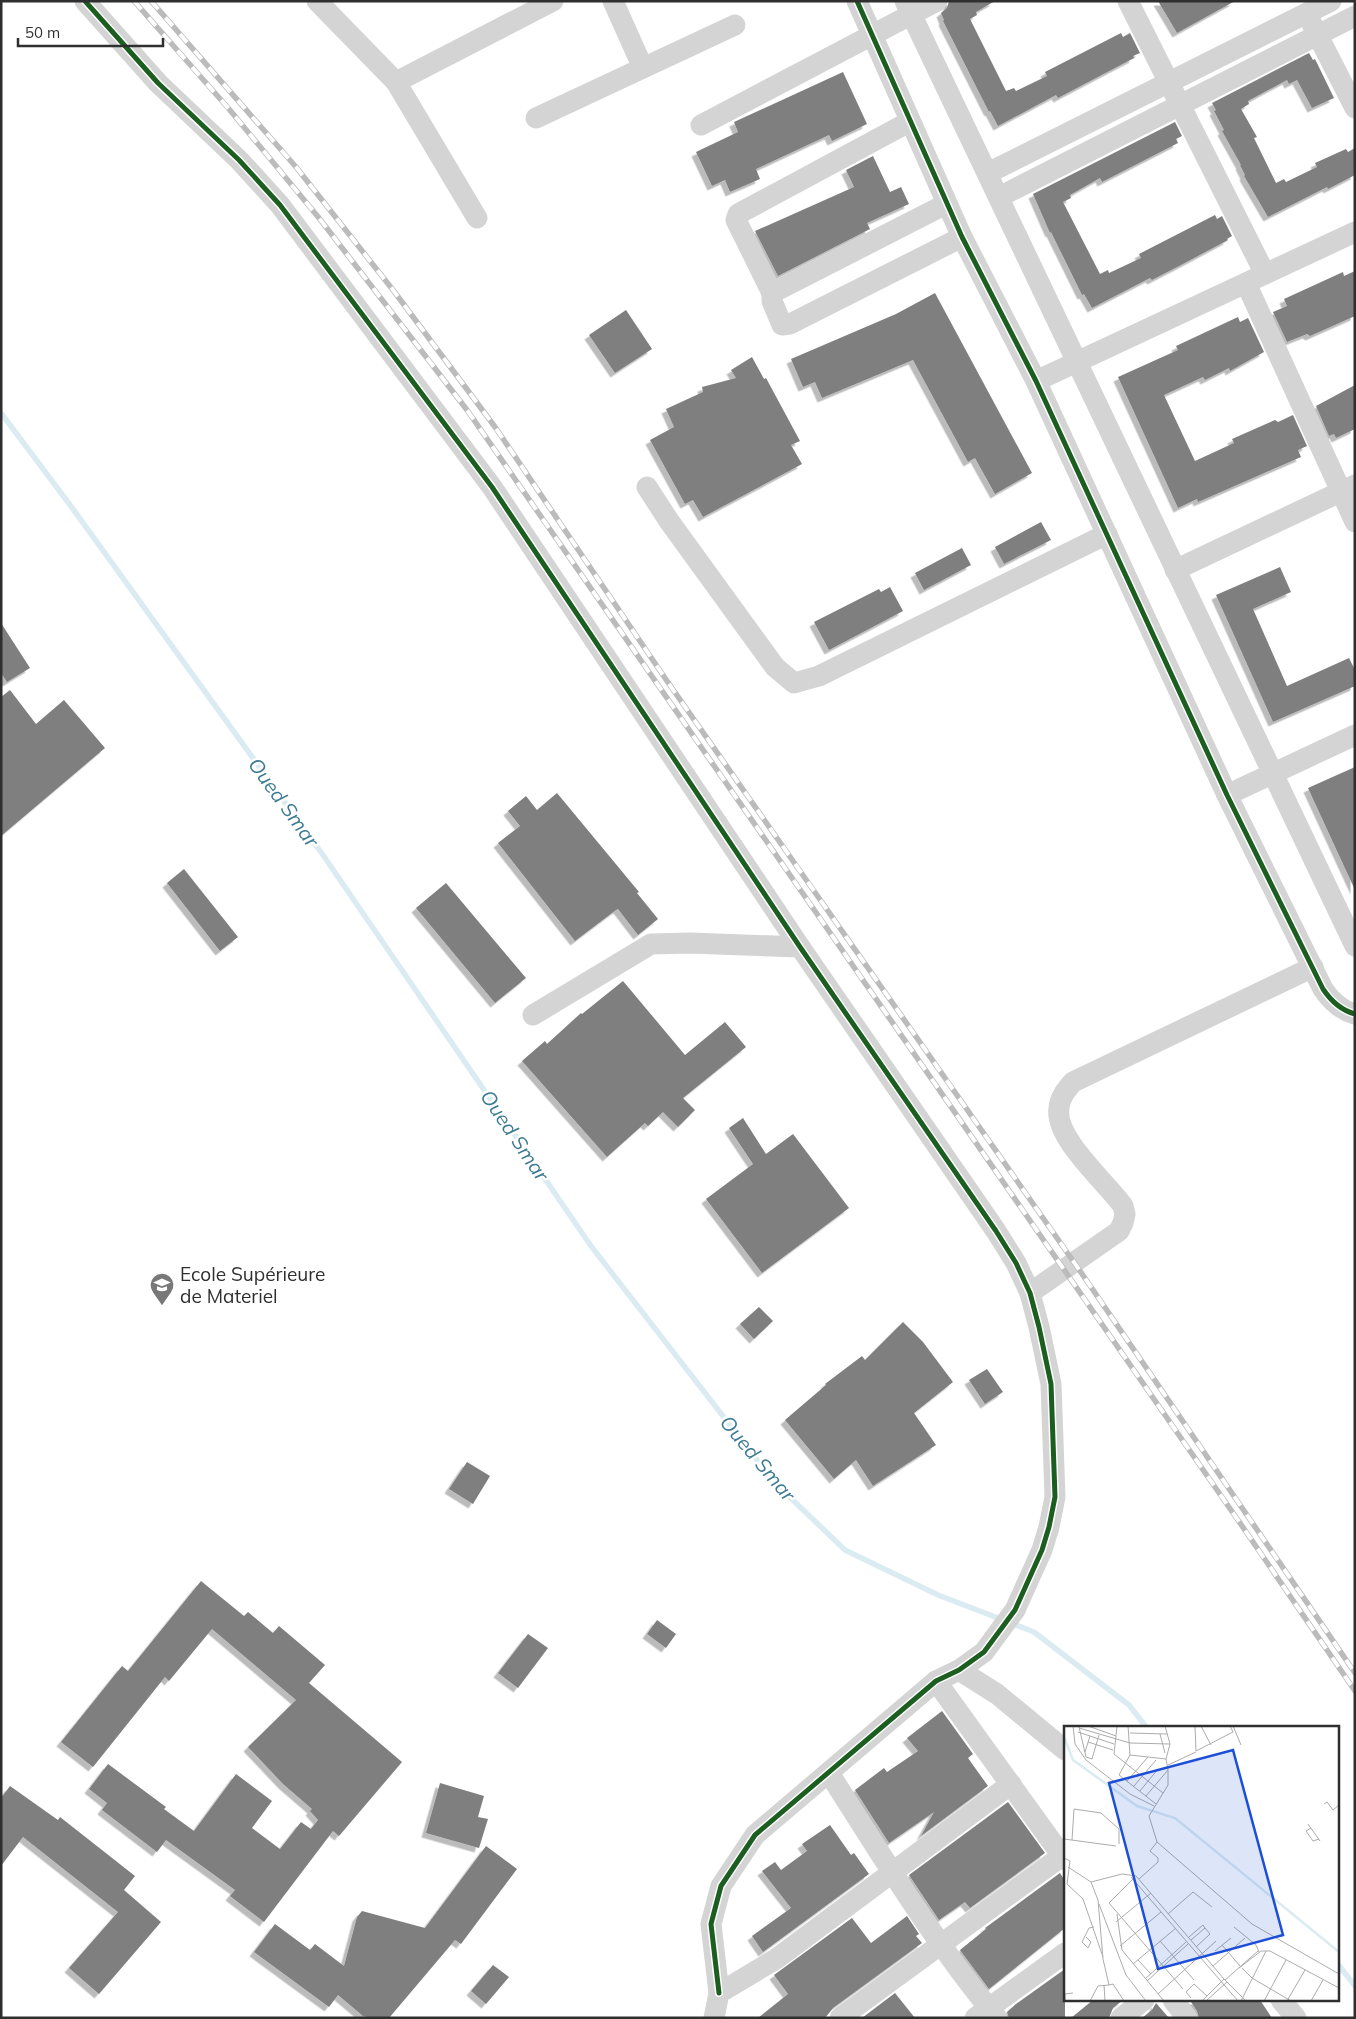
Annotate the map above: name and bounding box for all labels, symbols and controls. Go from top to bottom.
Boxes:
scale bar [18,15,162,47]
text: 50 m [25,23,60,42]
water label: Oued Smar [243,752,325,852]
water label: Oued Smar [475,1085,555,1186]
place label: Ecole Supérieure de Materiel [180,1262,325,1308]
school or university icon: Ecole Supérieure de Materiel [149,1272,175,1306]
water label: Oued Smar [715,1410,802,1507]
inset map [1064,1726,1338,2002]

